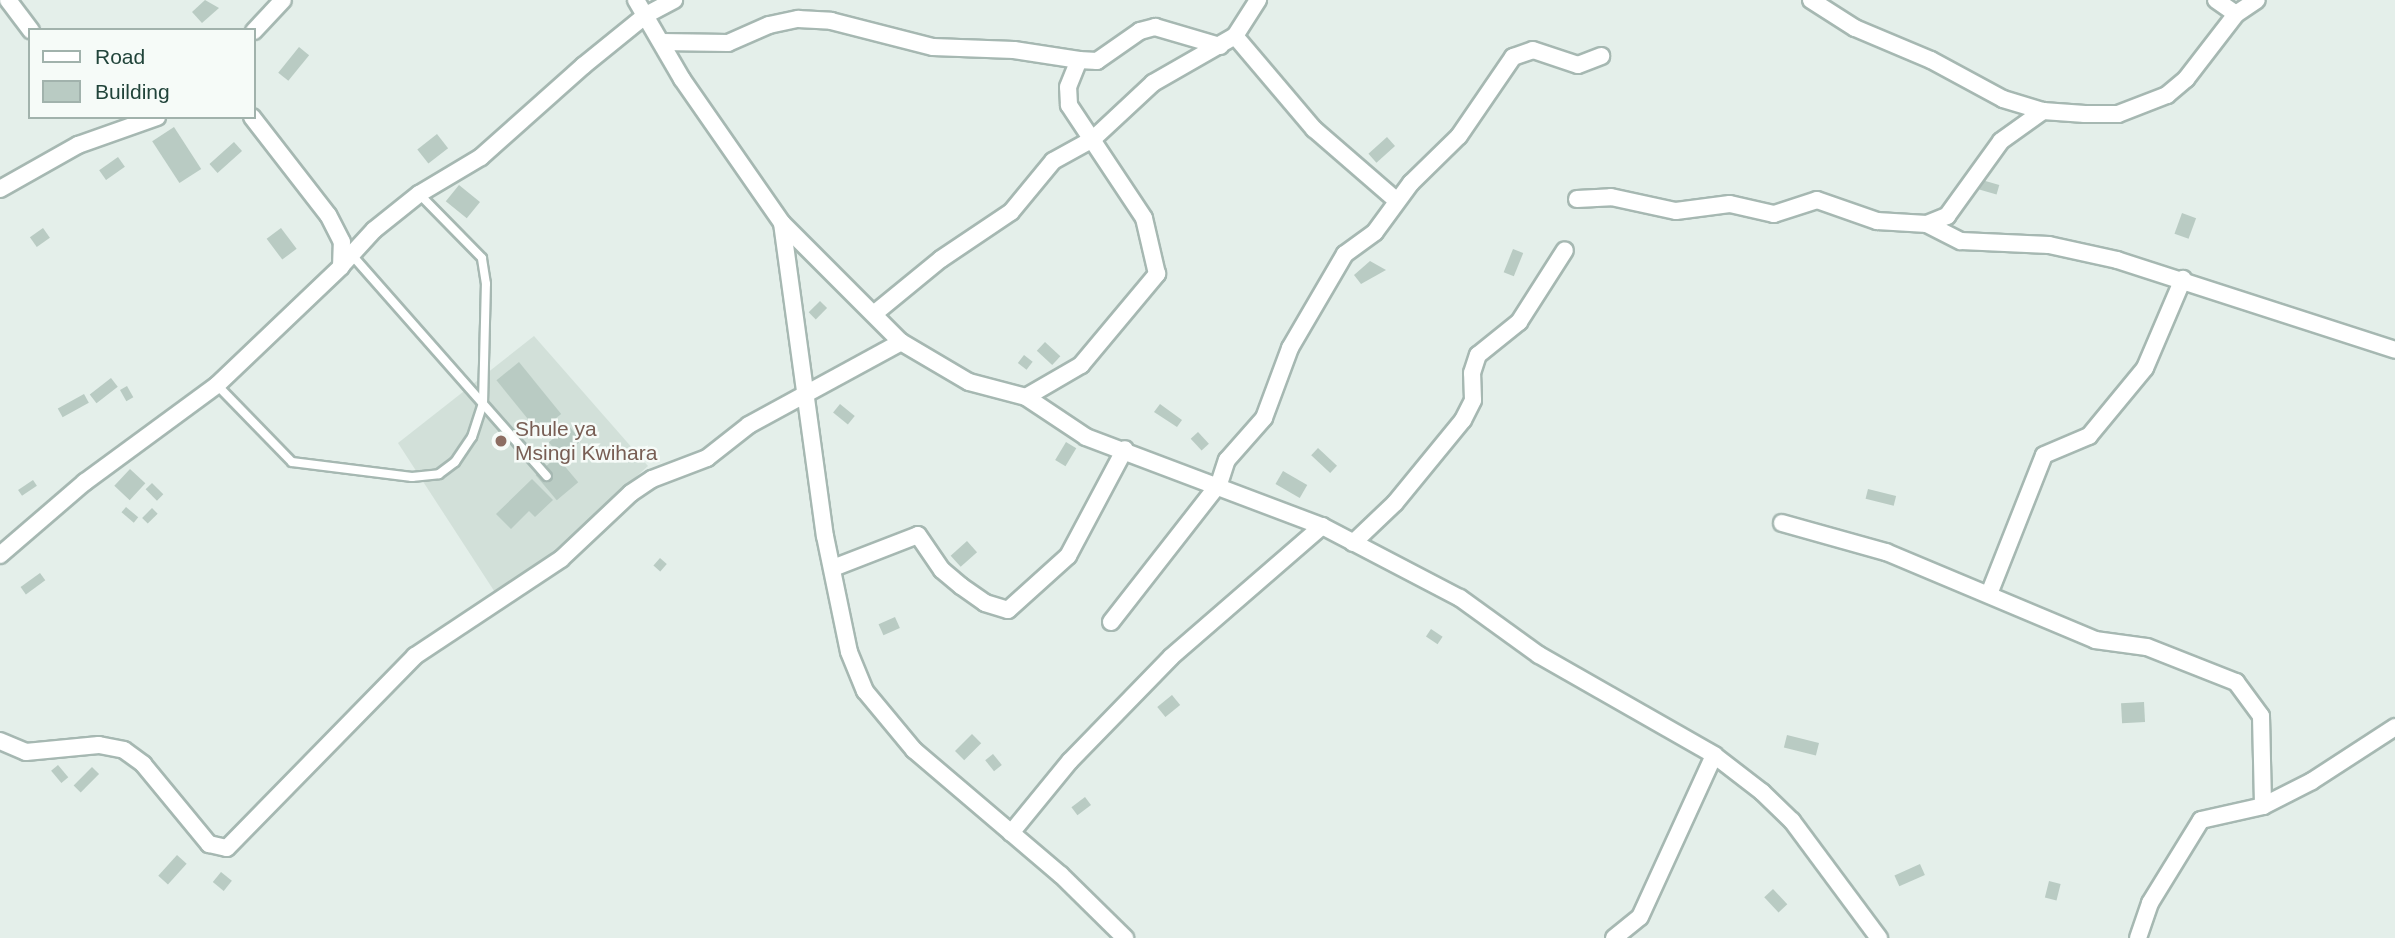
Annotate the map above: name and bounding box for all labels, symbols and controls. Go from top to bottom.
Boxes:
legend [28,28,256,119]
text: Road [95,45,145,68]
text: Building [95,80,170,103]
place label: Shule ya Msingi Kwihara [515,416,657,466]
marker: Shule ya Msingi Kwihara [493,433,509,449]

